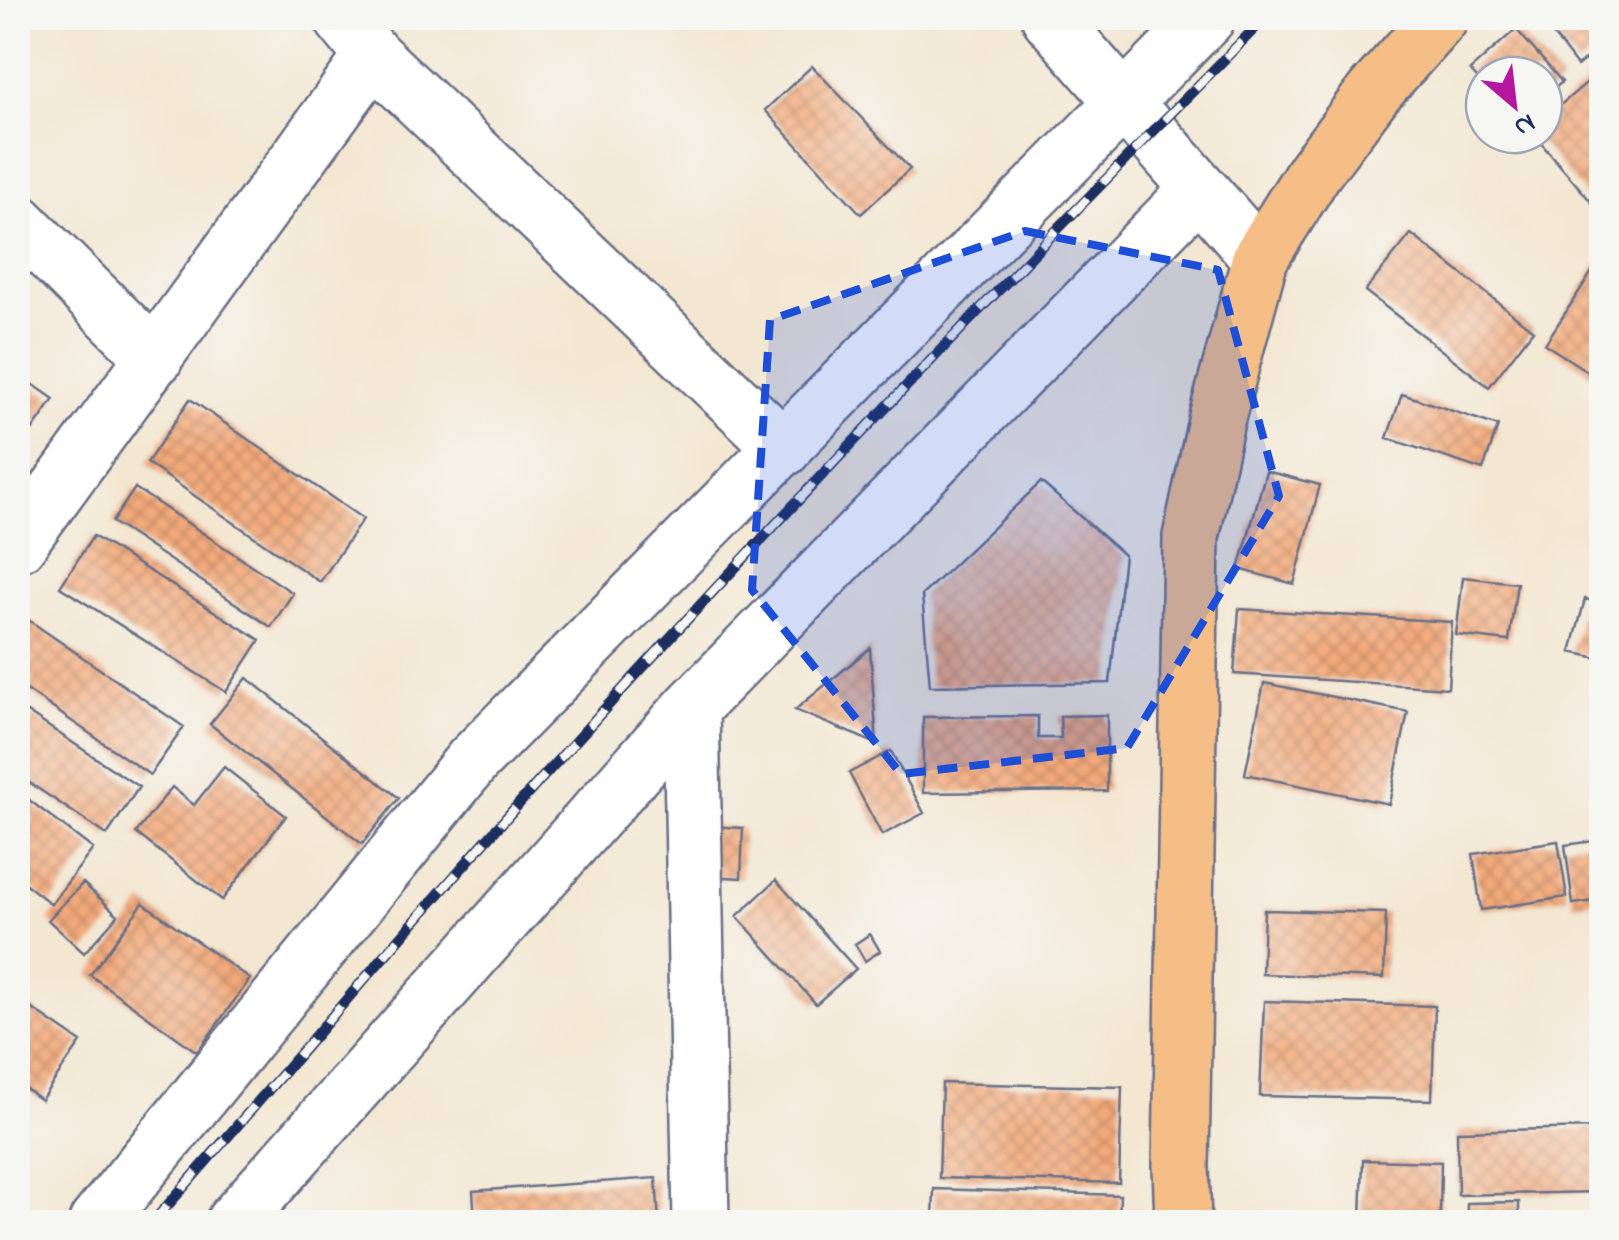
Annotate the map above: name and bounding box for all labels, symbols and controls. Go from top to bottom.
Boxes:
north arrow [1464,55,1564,155]
text: N [1506,101,1542,147]

